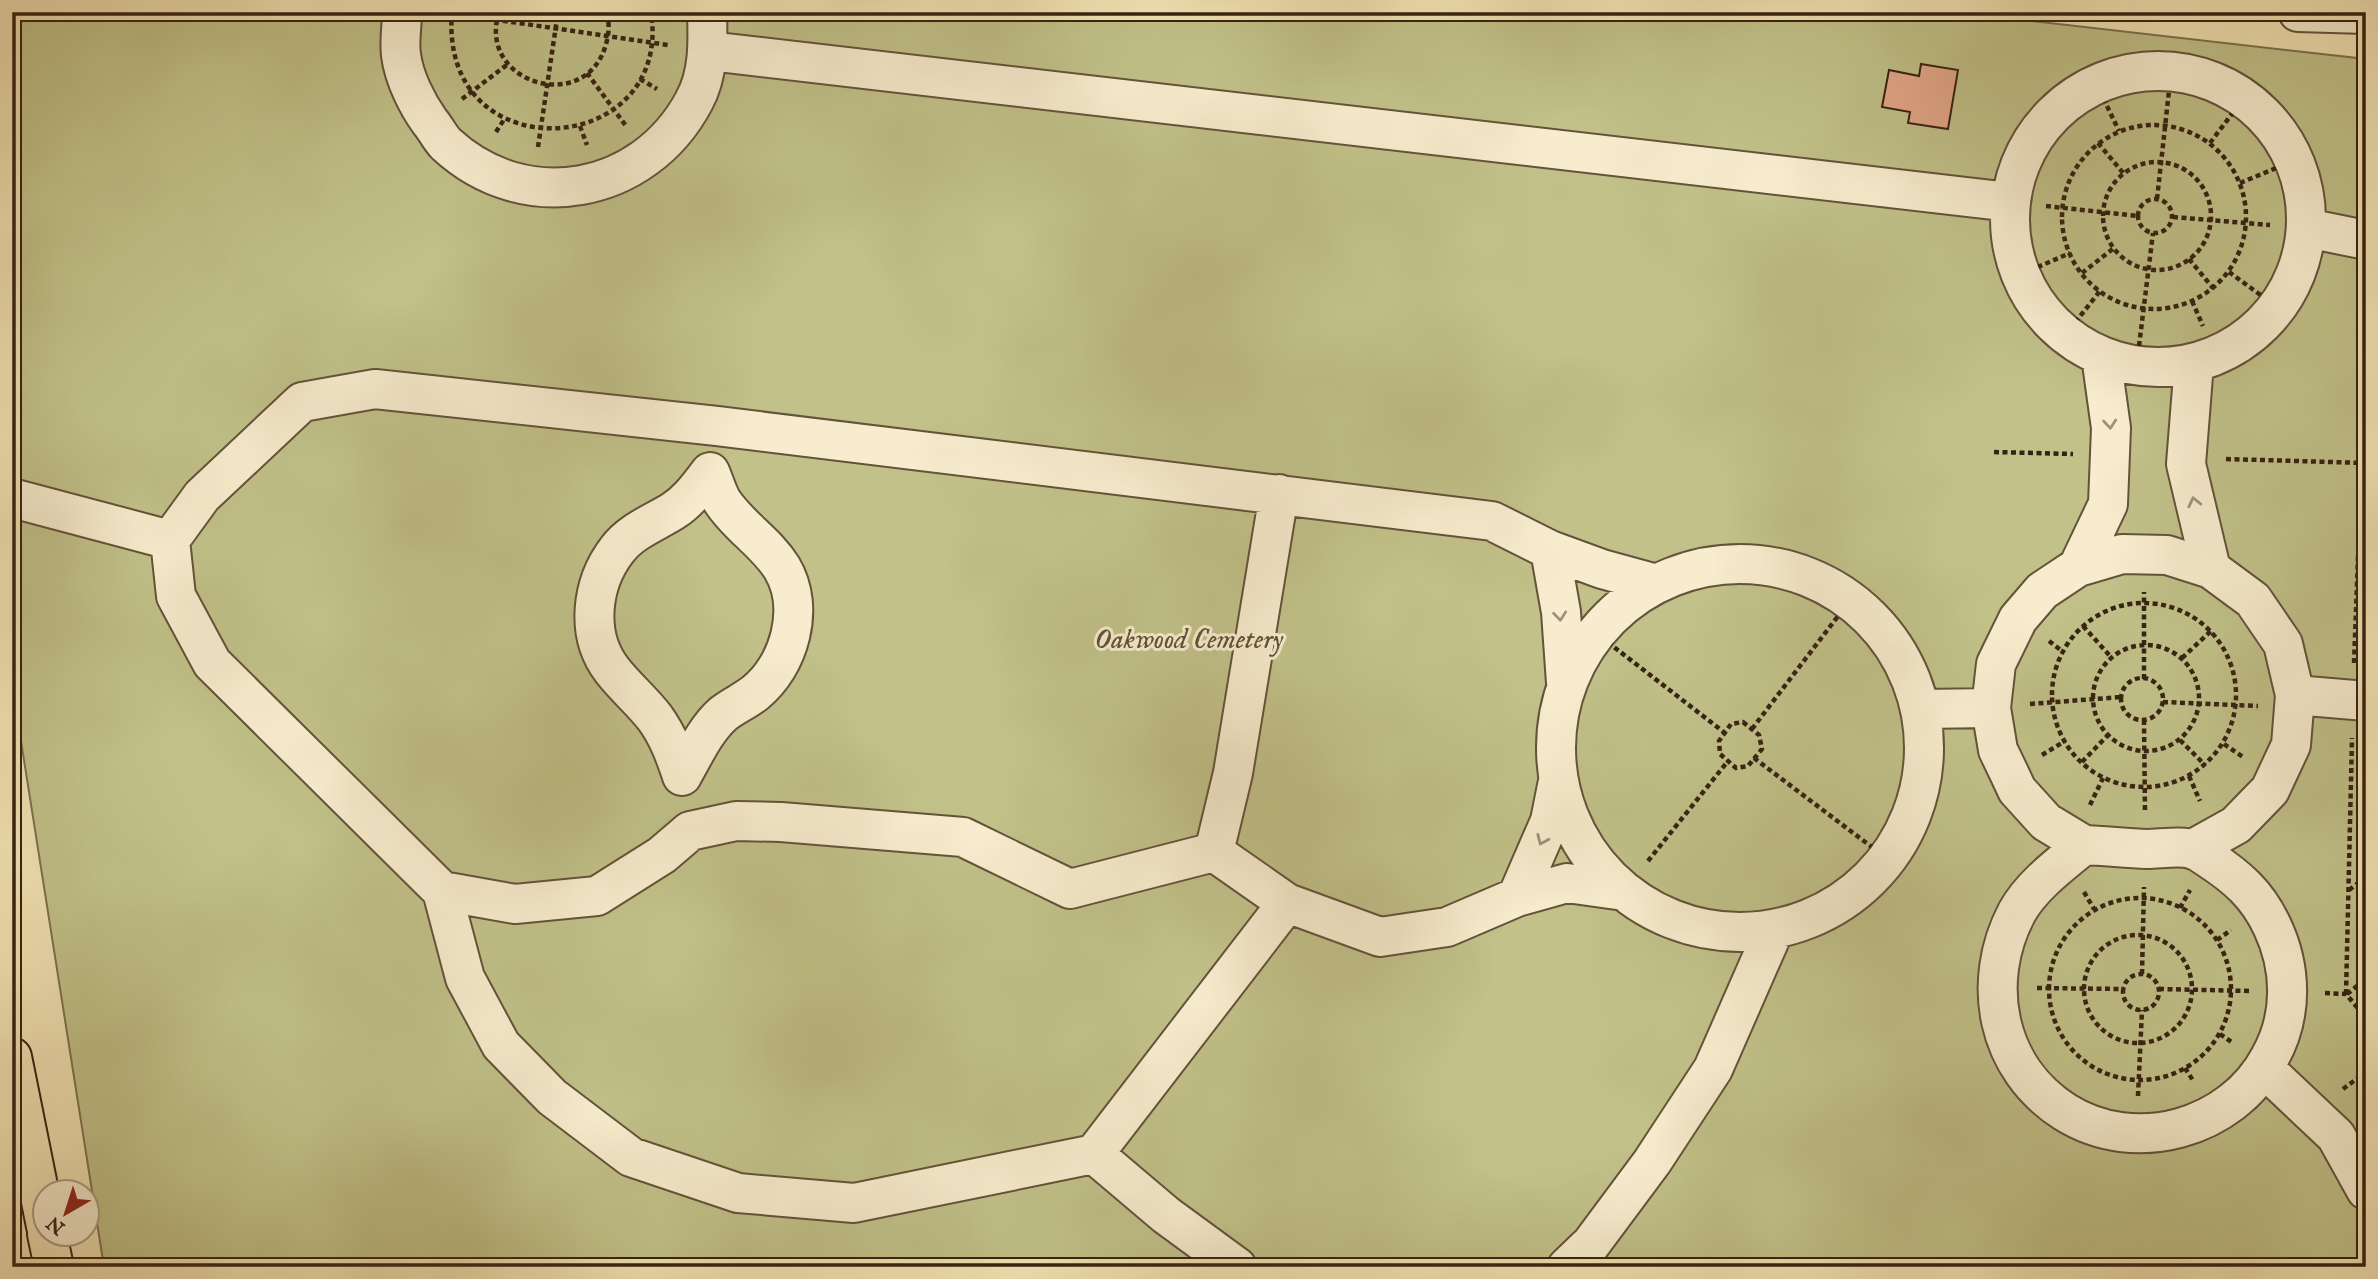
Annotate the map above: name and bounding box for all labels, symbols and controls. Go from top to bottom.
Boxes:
one-way arrow [2102,419,2117,430]
one-way arrow [2188,496,2203,508]
one-way arrow [1553,610,1568,622]
park label: Oakwood Cemetery [1095,623,1284,658]
one-way arrow [1536,833,1550,846]
north arrow [32,1178,102,1248]
text: N [42,1210,71,1240]

